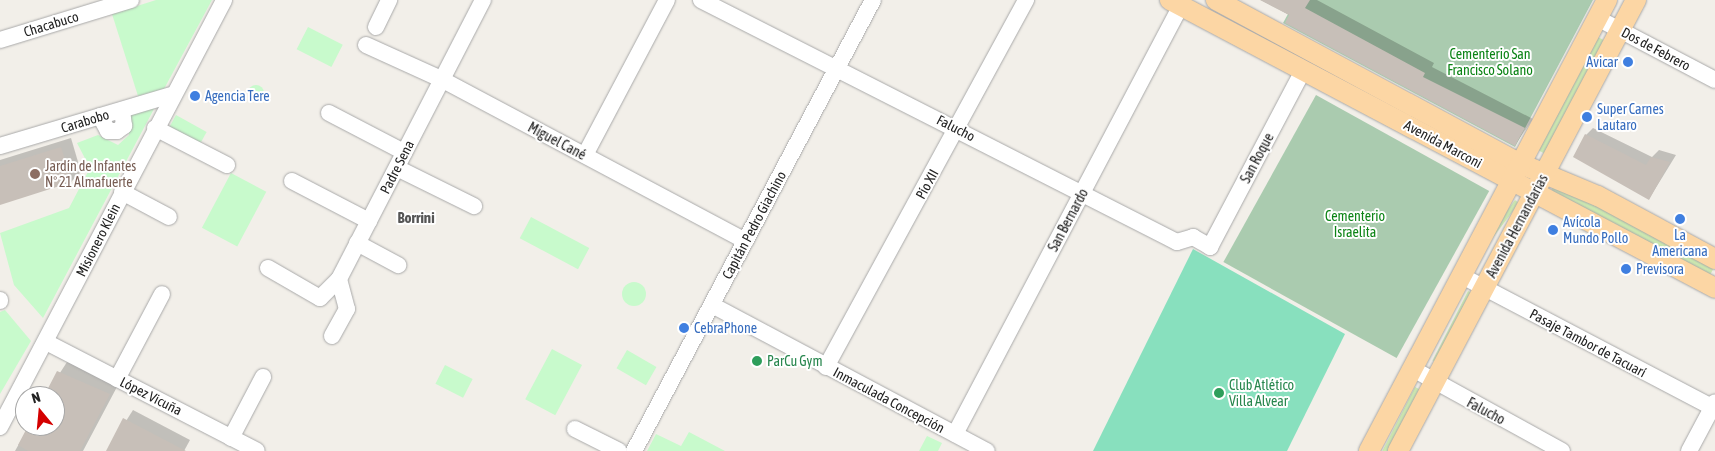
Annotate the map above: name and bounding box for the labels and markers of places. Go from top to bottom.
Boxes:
place label: Avicar [1586,54,1618,70]
marker: Avicar [1622,56,1634,68]
place label: Agencia Tere [205,88,270,104]
marker: Agencia Tere [189,90,201,102]
place label: Super Carnes Lautaro [1597,101,1664,134]
marker: Super Carnes Lautaro [1581,111,1593,123]
place label: Jardín de Infantes N° 21 Almafuerte [45,158,136,190]
marker: Jardín de Infantes N° 21 Almafuerte [29,168,41,180]
marker: La Americana [1674,213,1686,225]
place label: Avícola Mundo Pollo [1563,214,1628,246]
marker: Avícola Mundo Pollo [1547,224,1559,236]
place label: La Americana [1652,227,1708,260]
place label: Previsora [1636,261,1684,277]
marker: Previsora [1620,263,1632,275]
place label: CebraPhone [694,320,757,336]
marker: CebraPhone [678,322,690,334]
place label: ParCu Gym [767,353,822,369]
marker: ParCu Gym [751,355,763,367]
place label: Club Atlético Villa Alvear [1229,377,1294,410]
marker: Club Atlético Villa Alvear [1213,387,1225,399]

